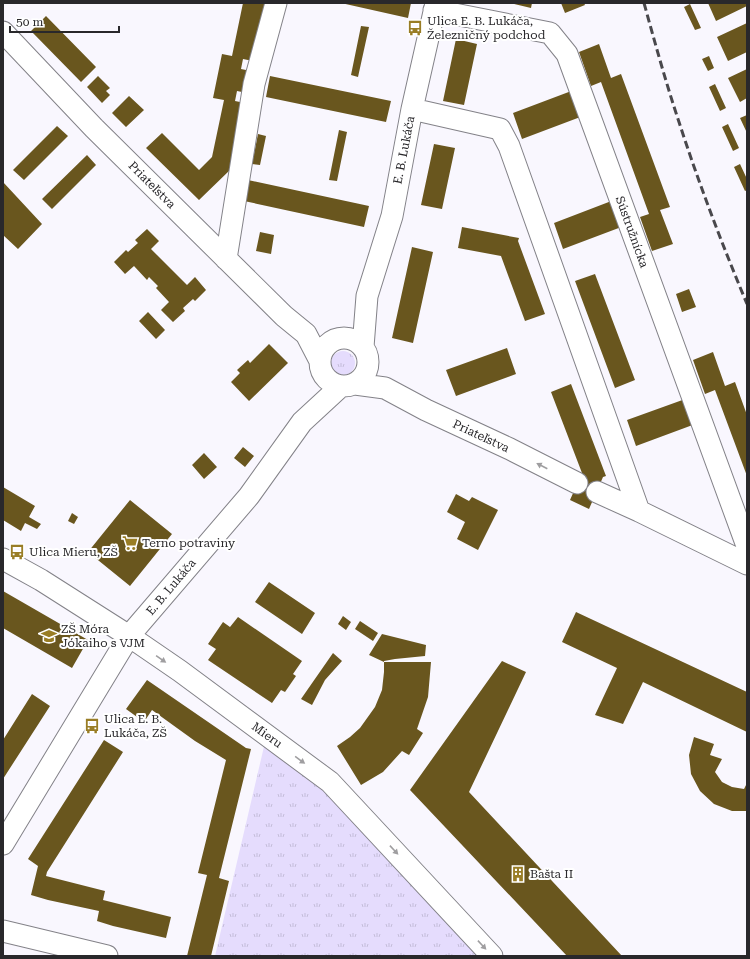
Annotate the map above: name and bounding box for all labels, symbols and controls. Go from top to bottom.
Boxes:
scale bar [10,8,119,34]
place label: Ulica E. B. Lukáča, Železničný podchod [427,14,546,42]
text: 50 m [16,15,43,29]
bus stop icon: Ulica E. B. Lukáča, Železničný podchod [406,19,424,37]
street label: E. B. Lukáča [391,114,418,185]
street label: Priateľstva [126,159,179,212]
street label: Sústružnícka [613,194,652,270]
street label: Priateľstva [450,417,512,455]
one-way arrow [537,463,548,469]
supermarket icon: Terno potraviny [121,534,139,552]
place label: Terno potraviny [142,536,236,550]
bus stop icon: Ulica Mieru, ZŠ [8,543,26,561]
place label: Ulica Mieru, ZŠ [29,545,118,559]
street label: E. B. Lukáča [143,556,199,618]
place label: ZŠ Móra Jókaiho s VJM [61,622,145,650]
school or university icon: ZŠ Móra Jókaiho s VJM [40,627,58,645]
one-way arrow [156,655,167,662]
place label: Ulica E. B. Lukáča, ZŠ [104,712,167,740]
bus stop icon: Ulica E. B. Lukáča, ZŠ [83,717,101,735]
street label: Mieru [249,719,285,751]
one-way arrow [295,756,306,764]
one-way arrow [389,845,398,854]
building icon: Bašta II [509,865,527,883]
place label: Bašta II [530,867,573,881]
one-way arrow [477,940,487,950]

